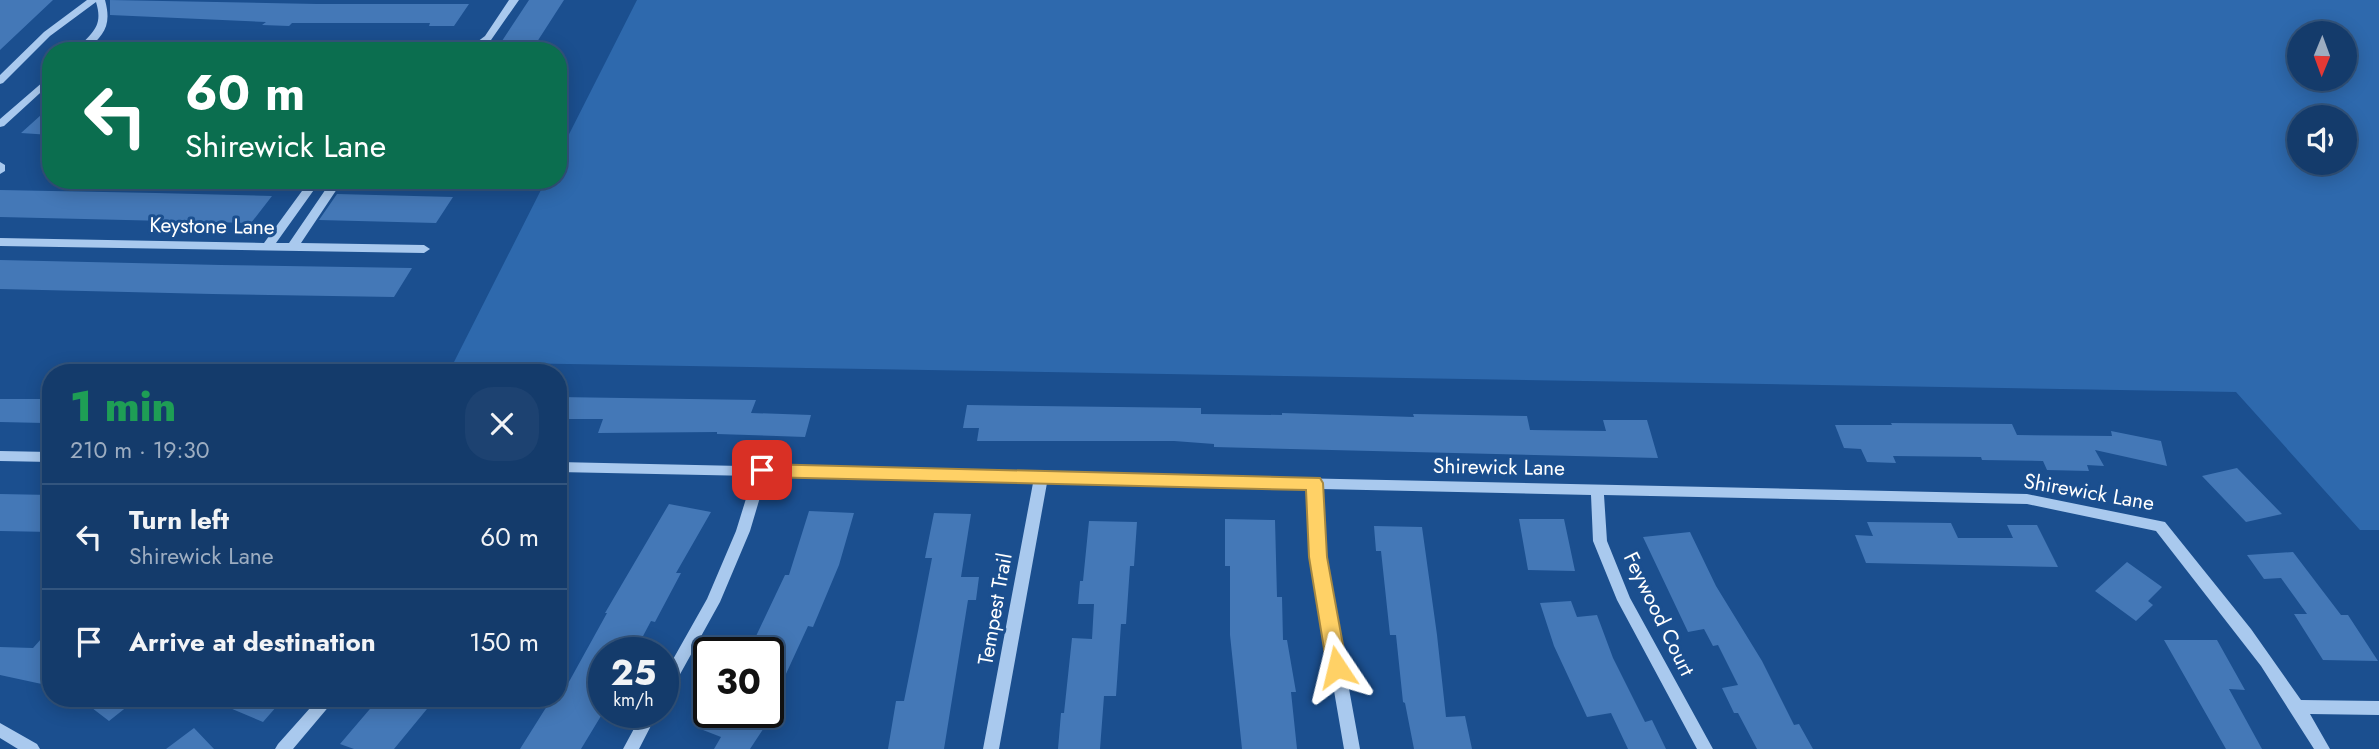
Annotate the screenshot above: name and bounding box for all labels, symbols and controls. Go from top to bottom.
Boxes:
north arrow [2287,21,2357,91]
map controls [2287,21,2357,175]
text: 60 m [185,58,305,128]
icon: left [70,70,161,161]
button: sound [2287,105,2357,175]
text: Shirewick Lane [185,123,386,169]
street label: Keystone Lane [149,210,275,242]
text: 1 min [70,376,176,437]
button: close [465,387,539,461]
text: 210 m · 19:30 [70,433,210,467]
pin [732,440,792,500]
icon: arrive [743,451,781,489]
street label: Shirewick Lane [1433,451,1565,483]
street label: Shirewick Lane [2021,466,2157,518]
text: Turn left [129,501,229,539]
icon: left [70,518,108,556]
text: 60 m [480,518,539,556]
text: Shirewick Lane [129,539,274,573]
street label: Feywood Court [1616,547,1702,681]
street label: Tempest Trail [970,551,1020,667]
icon: arrive [70,623,108,661]
text: Arrive at destination [129,623,376,661]
text: 150 m [469,623,539,661]
position arrow [1300,630,1374,704]
speed limit sign: 30 [693,637,784,728]
text: 25 [611,648,656,698]
text: km/h [613,687,654,713]

